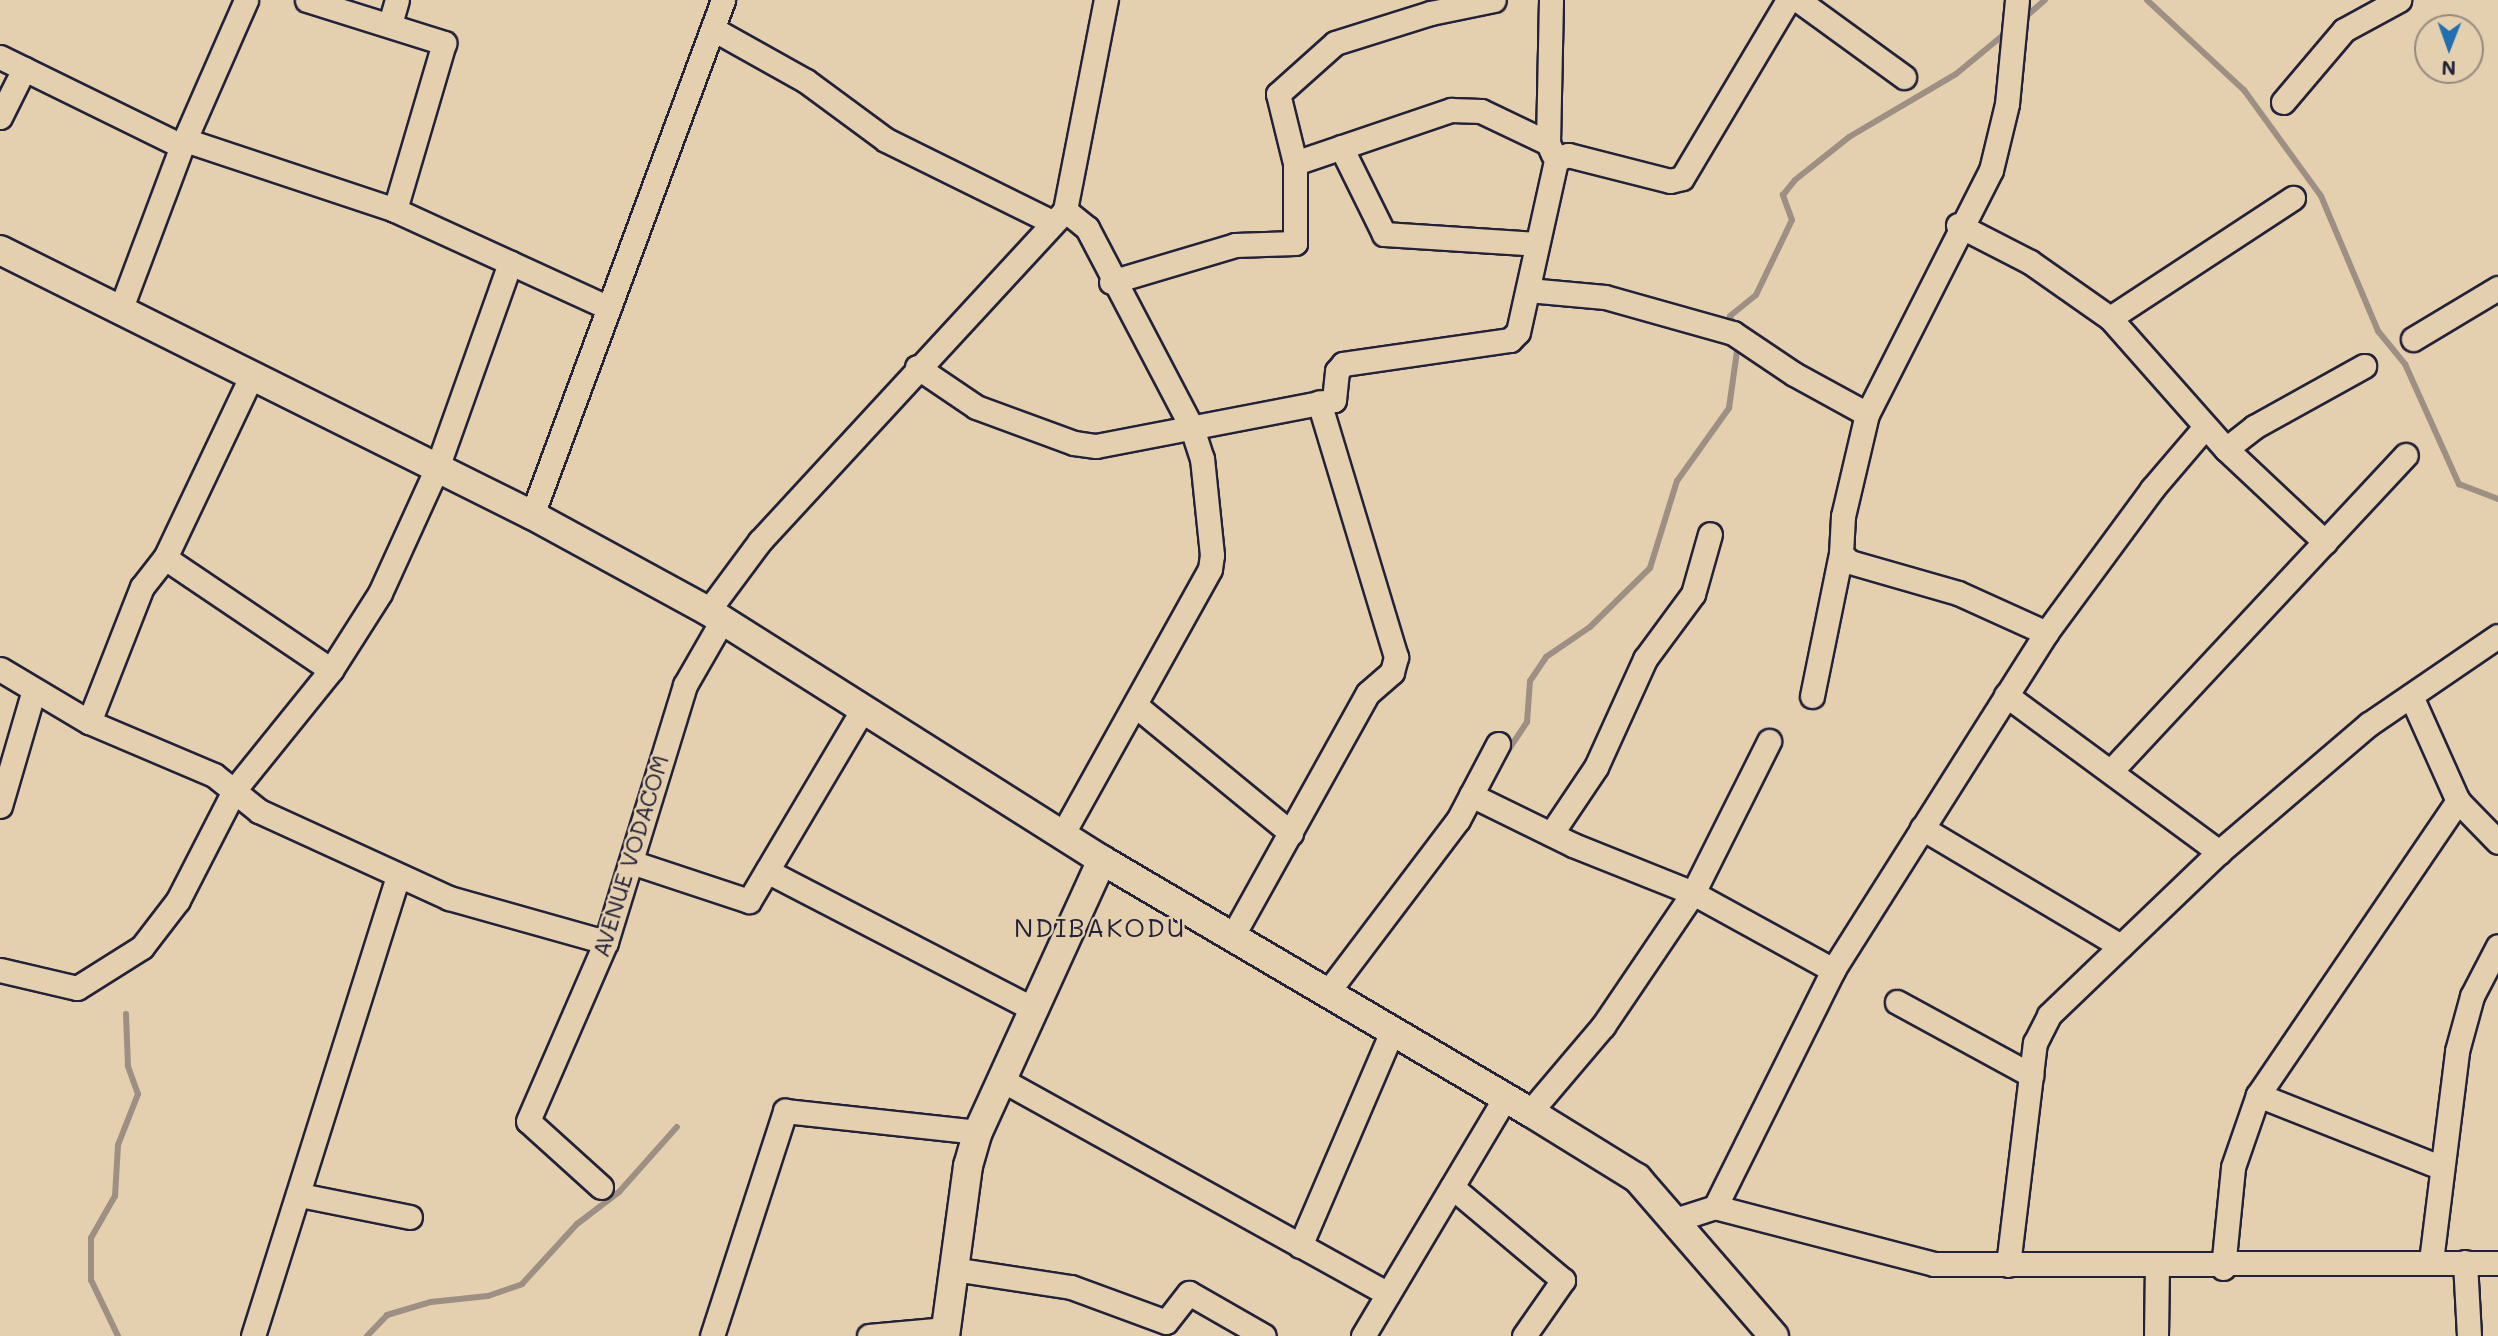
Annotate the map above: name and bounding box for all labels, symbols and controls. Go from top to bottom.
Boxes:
north arrow [2414,14,2484,84]
text: N [2441,56,2456,81]
street label: AVENUE VODACOM [586,752,674,960]
district label: NDIBAKODU [1015,912,1185,944]

